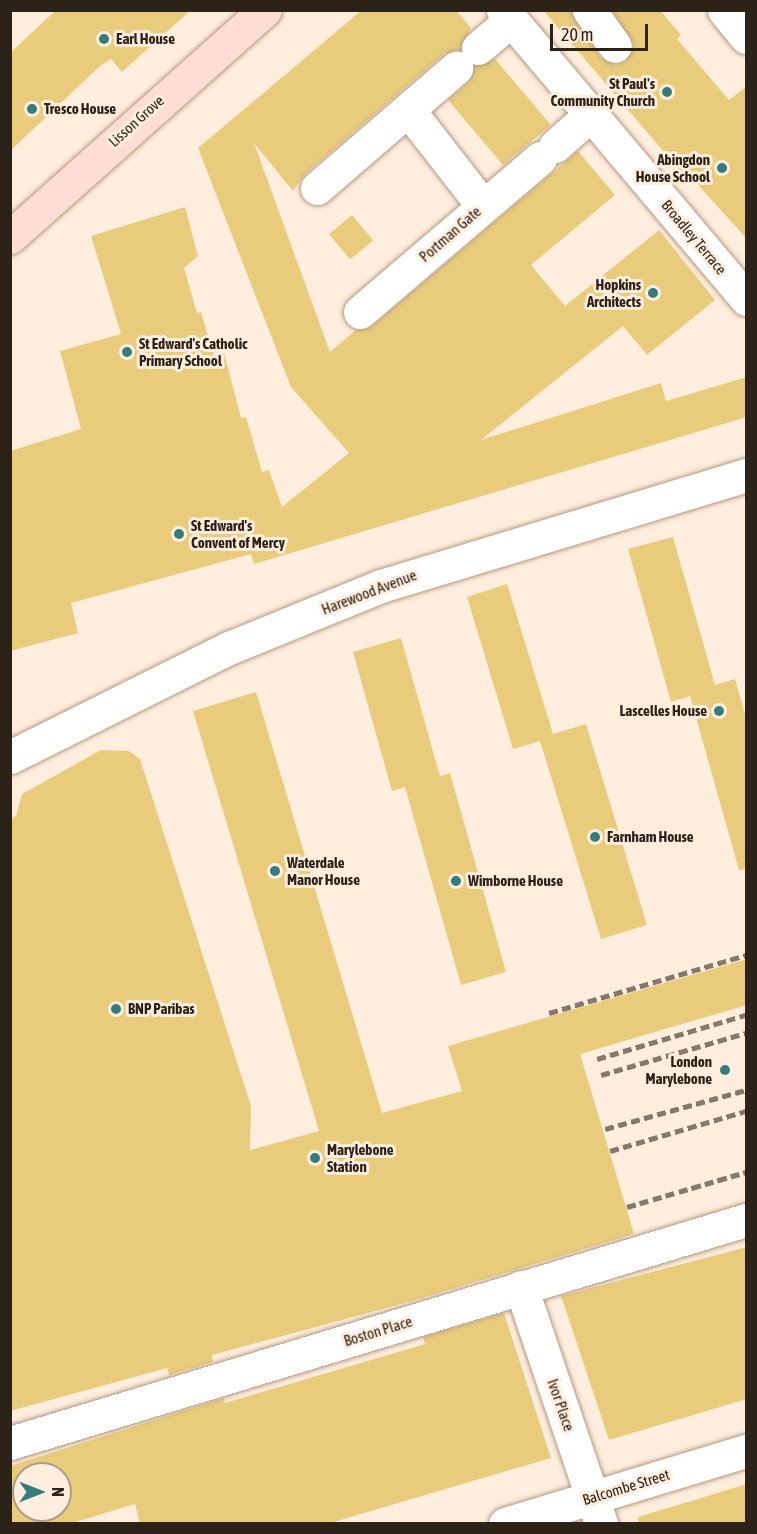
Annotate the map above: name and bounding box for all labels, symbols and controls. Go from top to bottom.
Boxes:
scale bar [553,12,650,50]
text: 20 m [561,24,593,45]
place label: Earl House [116,30,175,48]
marker: Earl House [97,32,111,46]
place label: St Paul's Community Church [551,74,655,109]
marker: St Paul's Community Church [660,85,674,99]
street label: Lisson Grove [105,91,167,151]
place label: Tresco House [44,100,116,118]
marker: Tresco House [25,102,39,116]
place label: Abingdon House School [636,150,710,185]
marker: Abingdon House School [715,161,729,175]
street label: Broadley Terrace [658,196,730,278]
street label: Portman Gate [415,202,485,266]
place label: Hopkins Architects [587,275,641,310]
marker: Hopkins Architects [646,286,660,300]
place label: St Edward's Catholic Primary School [139,334,248,369]
marker: St Edward's Catholic Primary School [120,345,134,359]
place label: St Edward's Convent of Mercy [191,516,285,551]
marker: St Edward's Convent of Mercy [172,527,186,541]
street label: Harewood Avenue [319,566,419,618]
place label: Lascelles House [619,702,707,720]
marker: Lascelles House [712,704,726,718]
place label: Farnham House [607,828,694,846]
marker: Farnham House [588,830,602,844]
place label: Waterdale Manor House [287,853,360,888]
marker: Waterdale Manor House [268,864,282,878]
place label: Wimborne House [468,872,563,890]
marker: Wimborne House [449,874,463,888]
place label: BNP Paribas [128,1000,195,1018]
marker: BNP Paribas [109,1002,123,1016]
place label: London Marylebone [645,1052,712,1087]
marker: London Marylebone [716,1061,734,1079]
place label: Marylebone Station [327,1140,394,1175]
marker: Marylebone Station [308,1151,322,1165]
street label: Boston Place [342,1312,414,1350]
street label: Ivor Place [544,1377,578,1433]
north arrow [12,1462,72,1522]
street label: Balcombe Street [580,1465,672,1509]
text: N [49,1487,67,1497]

